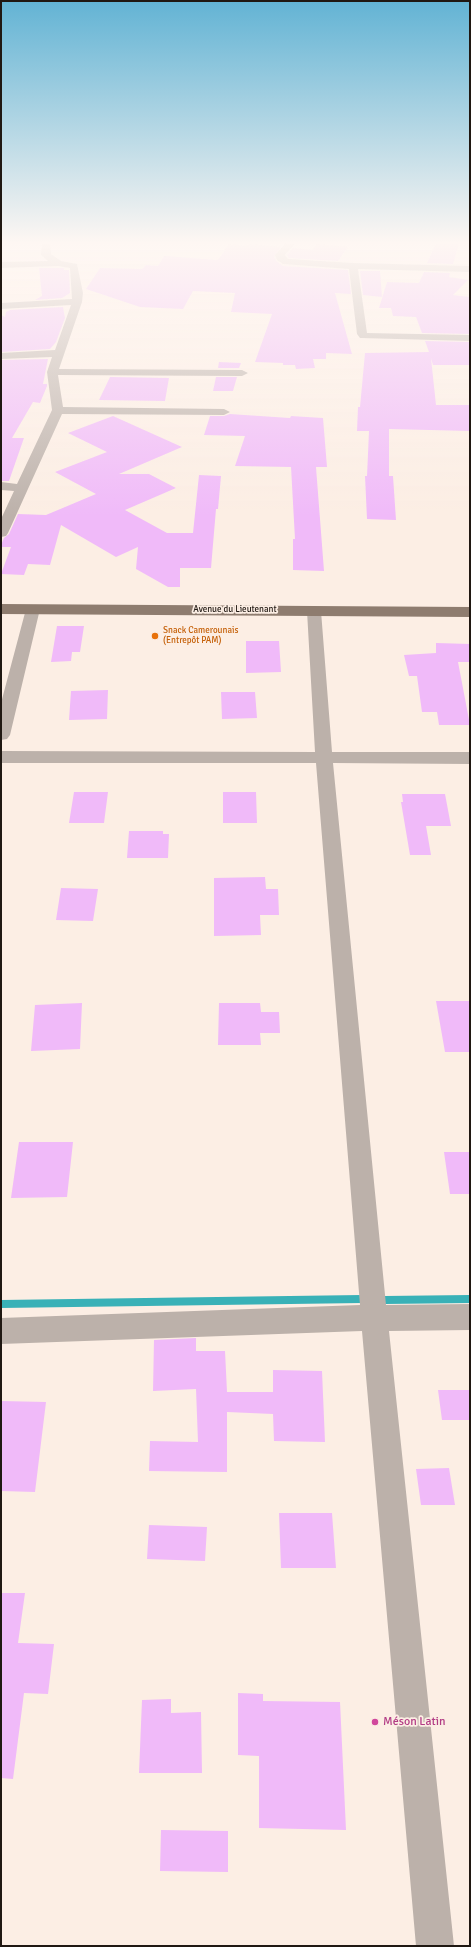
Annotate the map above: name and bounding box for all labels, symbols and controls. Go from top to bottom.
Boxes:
street label: Avenue du Lieutenant [193,605,277,615]
place label: Snack Camerounais (Entrepôt PAM) [163,626,238,647]
marker: Snack Camerounais (Entrepôt PAM) [150,631,160,641]
place label: Méson Latin [383,1715,446,1729]
marker: Méson Latin [370,1717,380,1727]

